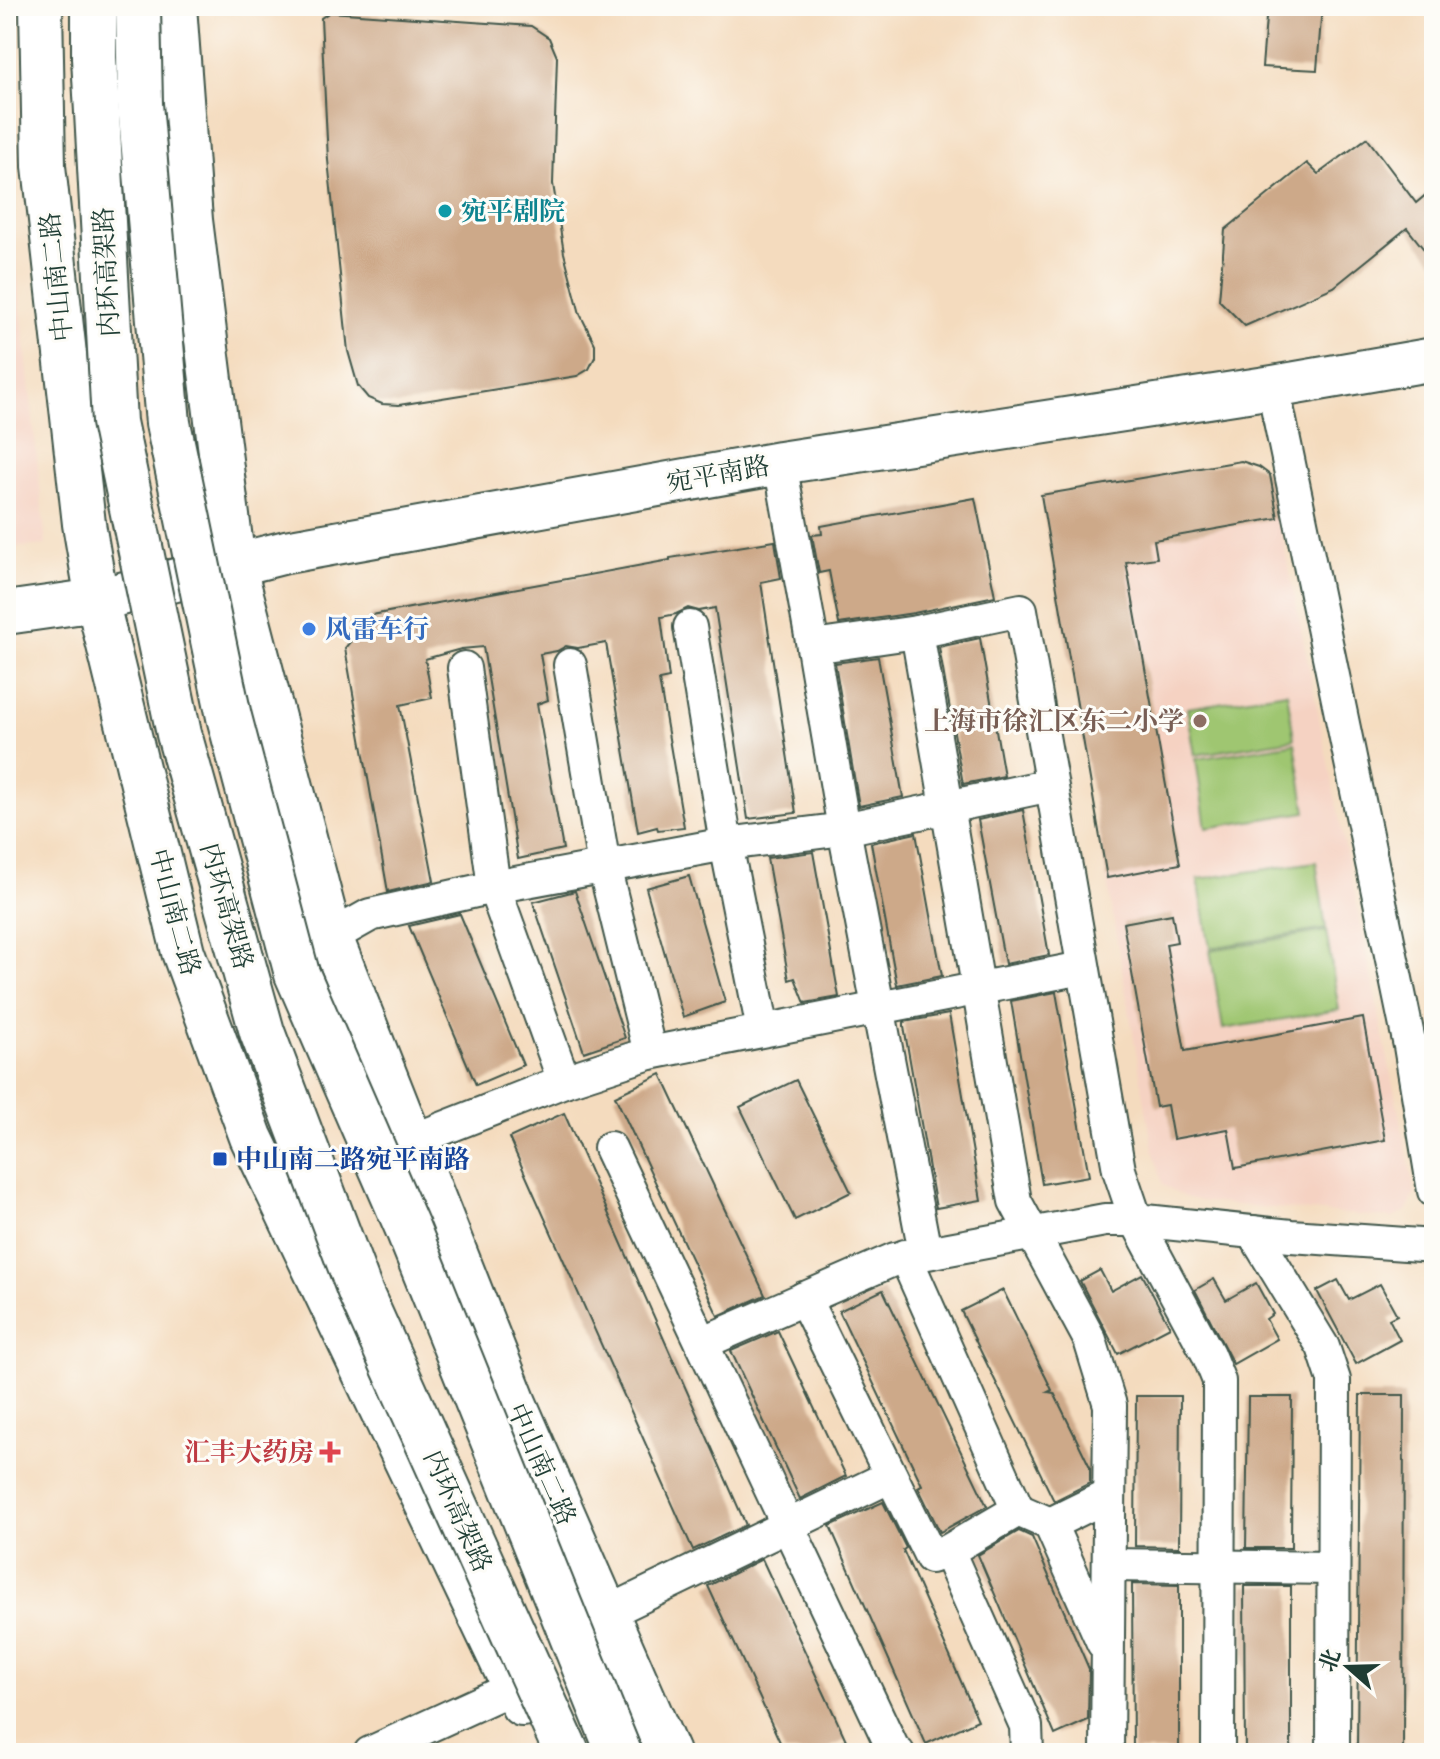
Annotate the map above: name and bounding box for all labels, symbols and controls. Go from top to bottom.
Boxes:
place label: 宛平剧院 [461,194,565,229]
marker: 宛平剧院 [436,202,454,220]
street label: 内环高架路 [86,206,127,338]
street label: 中山南二路 [32,210,81,343]
street label: 宛平南路 [664,448,772,501]
place label: 风雷车行 [325,612,429,647]
marker: 风雷车行 [300,620,318,638]
place label: 上海市徐汇区东二小学 [924,704,1184,739]
marker: 上海市徐汇区东二小学 [1191,712,1209,730]
street label: 内环高架路 [192,839,261,973]
street label: 中山南二路 [141,845,208,979]
place label: 中山南二路宛平南路 [236,1142,470,1177]
marker: 中山南二路宛平南路 [211,1150,229,1168]
street label: 中山南二路 [499,1398,584,1531]
place label: 汇丰大药房 [184,1435,314,1470]
marker: 汇丰大药房 [321,1443,339,1461]
street label: 内环高架路 [415,1445,500,1578]
north arrow [1308,1627,1388,1707]
text: 北 [1312,1645,1348,1676]

